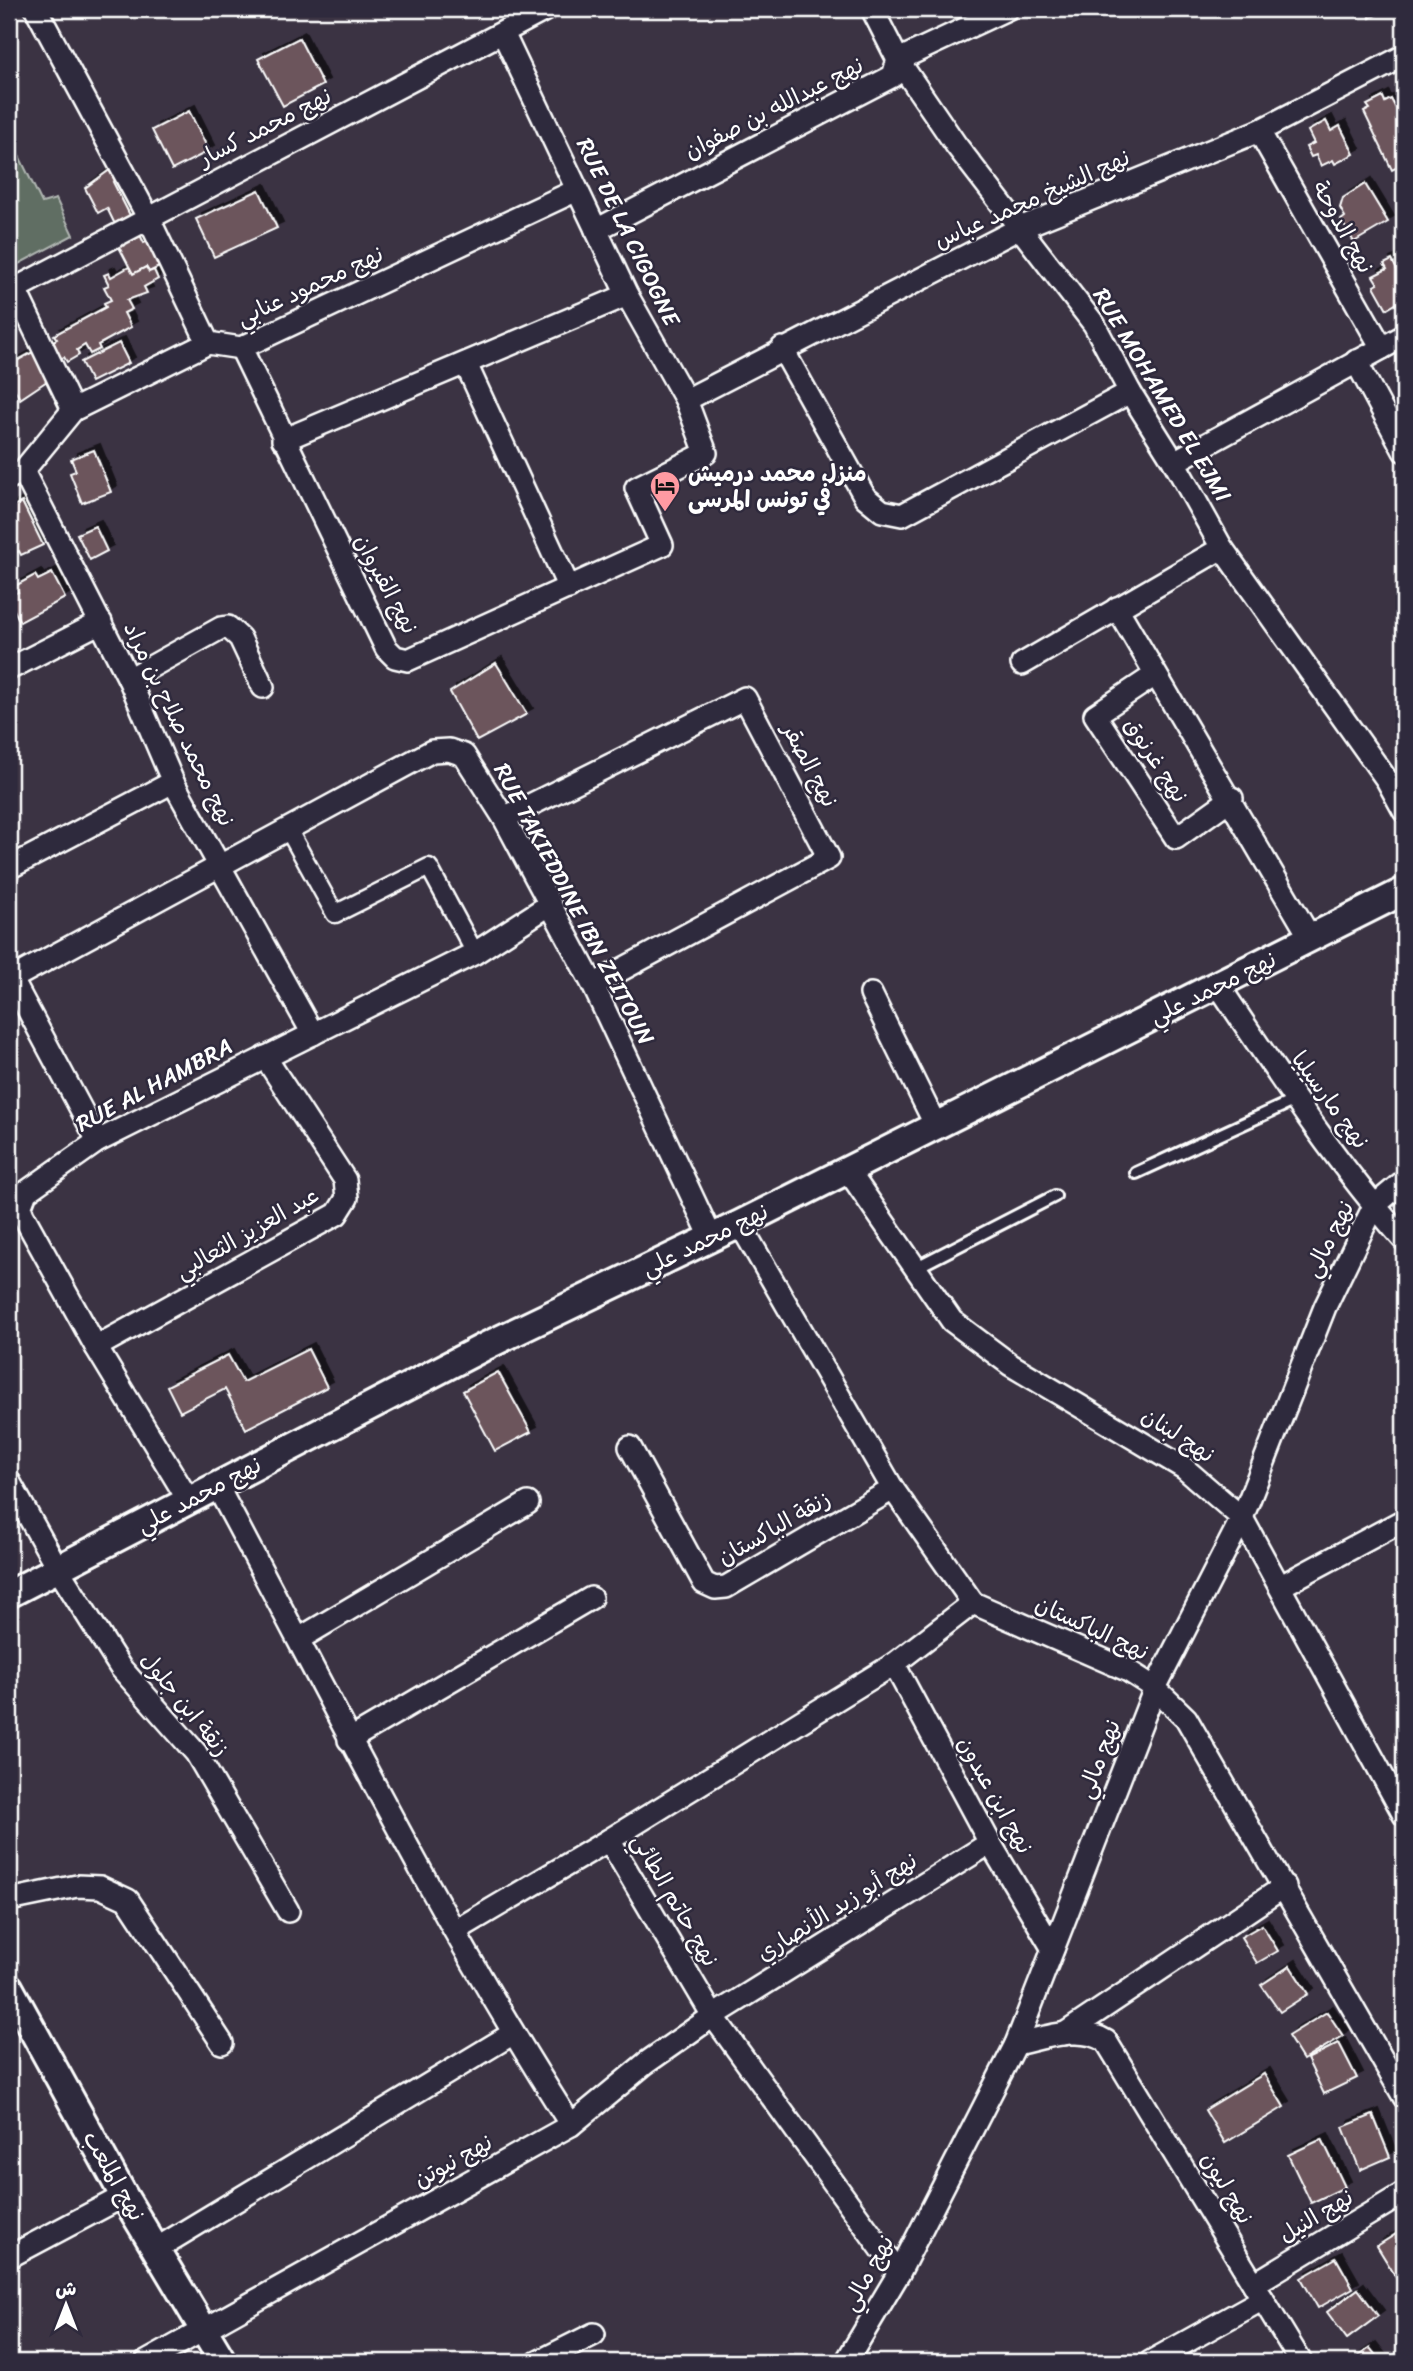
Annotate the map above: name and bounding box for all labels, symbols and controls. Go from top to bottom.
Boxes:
street label: نهج عبدالله بن صفوان [677,45,871,171]
street label: نهج محمد كسار [189,76,339,179]
street label: RUE DE LA CIGOGNE [564,131,692,335]
street label: نهج الشيخ محمد عباس [927,137,1137,261]
street label: نهج الدوحة [1300,173,1386,281]
street label: نهج محمود عنابي [229,234,391,338]
street label: RUE MOHAMED EL EJMI [1081,280,1243,510]
place label: منزل محمد درميش في تونس المرسى [688,453,867,520]
hotel icon: منزل محمد درميش في تونس المرسى [648,469,682,513]
street label: نهج القيروان [342,526,430,642]
street label: نهج محمد صلاح بن مراد [111,614,247,834]
street label: نهج غرنوق [1113,708,1199,812]
street label: نهج الصقر [769,713,850,815]
street label: RUE TAKIEDDINE IBN ZEITOUN [482,755,666,1053]
street label: نهج محمد علي [1142,939,1284,1037]
street label: RUE AL HAMBRA [68,1026,240,1144]
street label: نهج مارسيليا [1280,1042,1380,1158]
street label: عبد العزيز الثعالبي [167,1175,327,1291]
street label: نهج محمد علي [634,1191,776,1289]
street label: نهج مالي [1292,1193,1366,1285]
street label: نهج لبنان [1133,1396,1223,1474]
street label: نهج محمد علي [129,1445,269,1545]
street label: زنقة الباكستان [709,1479,839,1577]
street label: نهج الباكستان [1028,1584,1156,1672]
street label: زنقة ابن جلول [129,1642,241,1766]
street label: نهج مالي [1065,1713,1133,1805]
street label: نهج ابن عبدون [946,1728,1044,1862]
street label: نهج حاتم الطائي [620,1825,730,1975]
street label: نهج أبو زيد الأنصاري [748,1841,926,1973]
street label: نهج نيوتن [406,2122,500,2200]
street label: نهج الملعب [71,2123,157,2229]
street label: نهج ليون [1189,2144,1265,2232]
street label: نهج النيل [1270,2177,1362,2255]
street label: نهج مالي [830,2227,906,2319]
north arrow [32,2270,102,2340]
text: ش [56,2272,77,2305]

